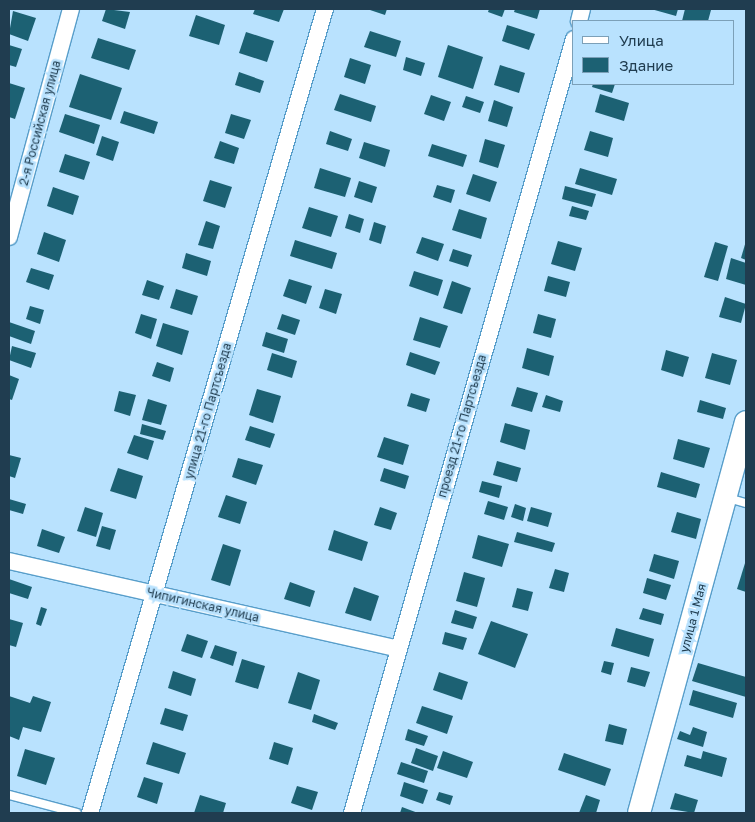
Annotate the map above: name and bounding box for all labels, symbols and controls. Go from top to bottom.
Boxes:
legend [572,20,735,85]
text: Улица [619,31,664,49]
text: Здание [619,56,673,74]
street label: 2-я Российская улица [16,59,64,187]
street label: улица 21-го Партсъезда [182,341,234,481]
street label: проезд 21-го Партсъезда [435,353,489,499]
street label: улица 1 Мая [677,582,709,654]
street label: Чипигинская улица [145,585,261,625]

